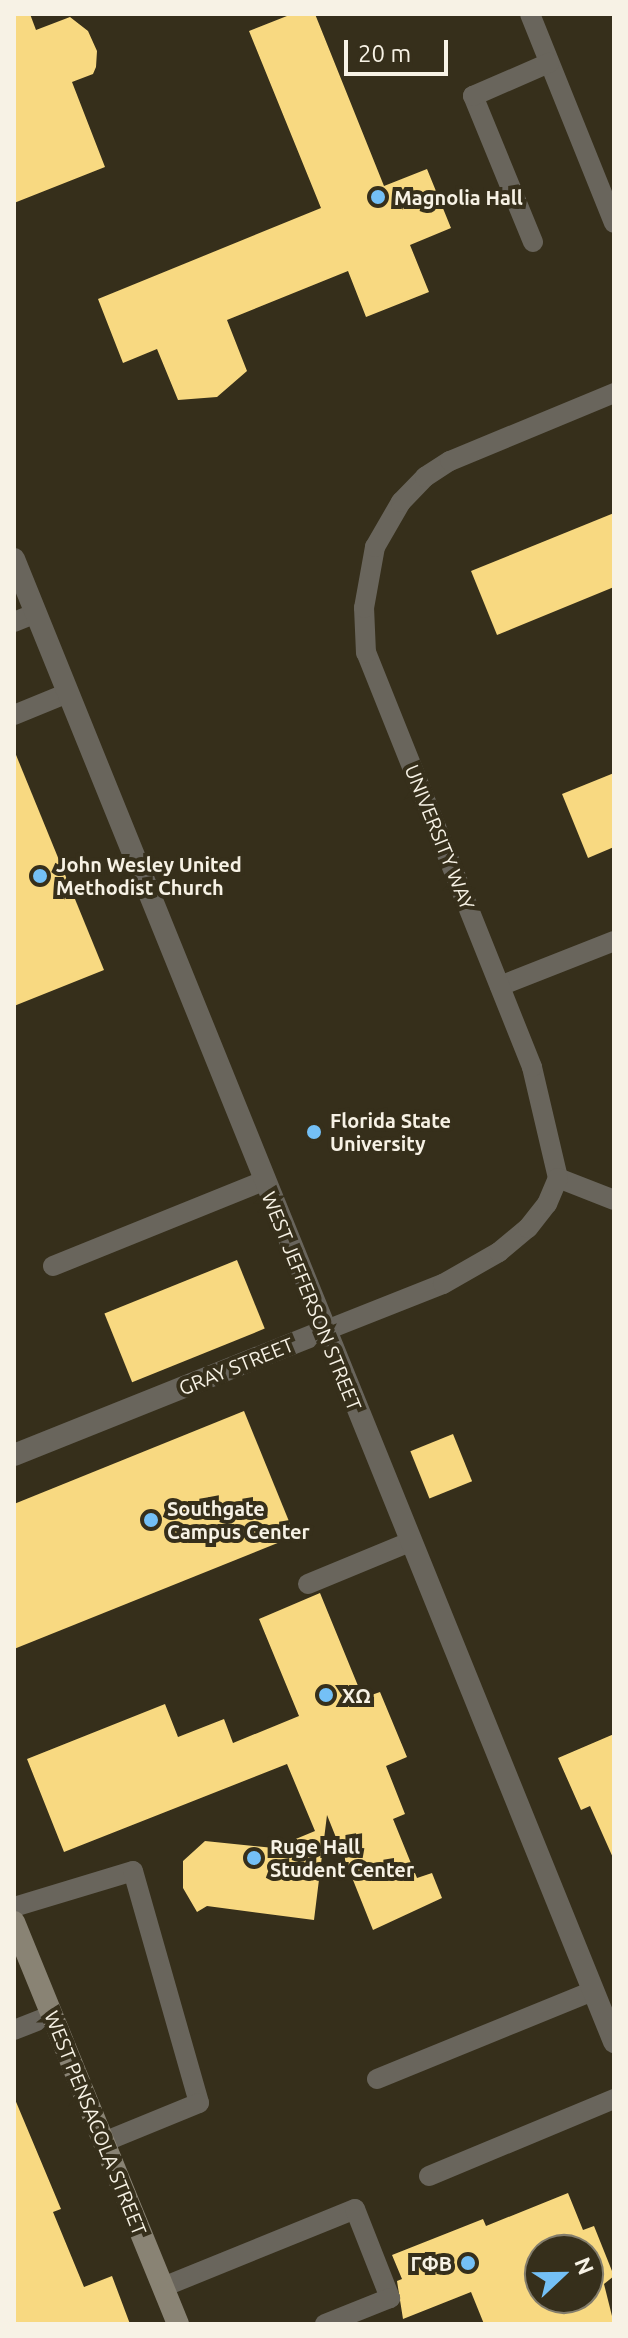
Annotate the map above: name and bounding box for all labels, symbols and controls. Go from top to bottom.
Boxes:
scale bar [348,24,452,74]
text: 20 m [358,40,411,67]
place label: Magnolia Hall [394,185,523,209]
marker: Magnolia Hall [369,188,387,206]
street label: UNIVERSITY WAY [400,761,480,913]
place label: John Wesley United Methodist Church [56,852,242,899]
marker: John Wesley United Methodist Church [31,867,49,885]
place label: Florida State University [330,1108,451,1155]
marker: Florida State University [305,1123,323,1141]
street label: WEST JEFFERSON STREET [257,1188,367,1414]
street label: GRAY STREET [175,1332,297,1400]
place label: Southgate Campus Center [167,1496,310,1543]
marker: Southgate Campus Center [142,1511,160,1529]
place label: ΧΩ [342,1683,371,1707]
marker: ΧΩ [317,1686,335,1704]
place label: Ruge Hall Student Center [270,1834,414,1881]
marker: Ruge Hall Student Center [245,1849,263,1867]
street label: WEST PENSACOLA STREET [40,2007,152,2239]
north arrow [524,2234,604,2314]
place label: ΓΦΒ [411,2251,452,2275]
text: N [570,2253,600,2278]
marker: ΓΦΒ [459,2254,477,2272]

